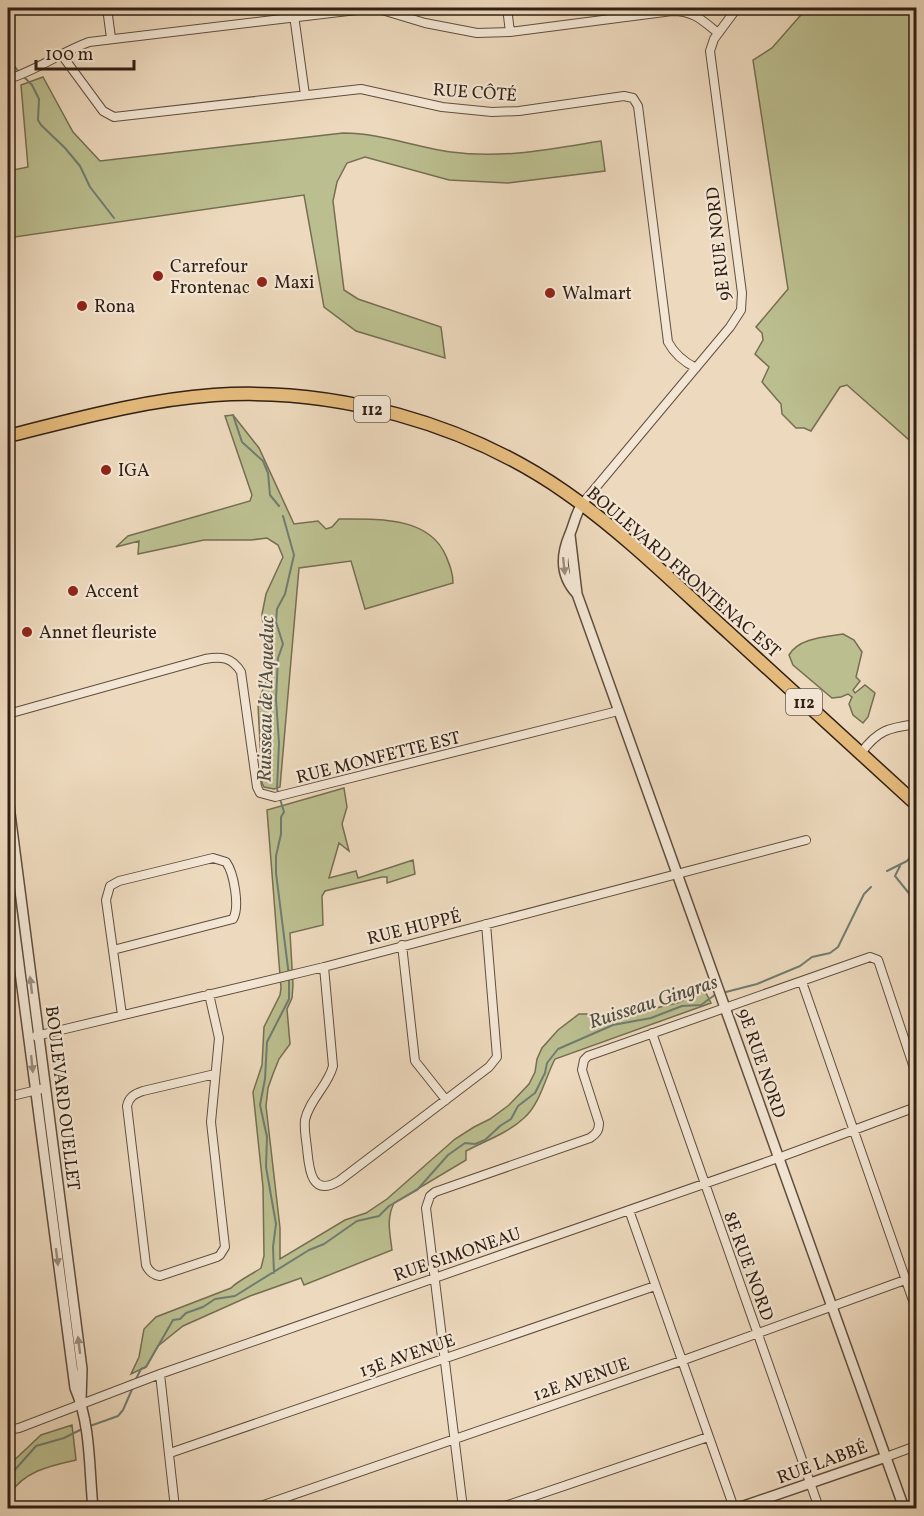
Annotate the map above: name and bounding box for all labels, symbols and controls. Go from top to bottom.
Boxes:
scale bar [36,33,134,71]
text: 100 m [45,43,94,68]
street label: RUE CÔTÉ [432,78,518,109]
street label: 9E RUE NORD [701,186,738,302]
place label: Carrefour Frontenac [170,255,250,301]
marker: Carrefour Frontenac [151,269,165,283]
place label: Maxi [274,271,314,296]
marker: Maxi [255,275,269,289]
place label: Walmart [562,282,632,307]
marker: Walmart [543,286,557,300]
place label: Rona [94,295,135,320]
marker: Rona [75,299,89,313]
road number: 112 [354,396,390,422]
place label: IGA [118,459,150,484]
marker: IGA [99,463,113,477]
street label: BOULEVARD FRONTENAC EST [581,482,786,665]
one-way arrow [559,557,569,576]
place label: Accent [85,580,139,605]
marker: Accent [66,584,80,598]
water label: Ruisseau de l'Aqueduc [252,615,282,783]
place label: Annet fleuriste [39,621,157,646]
marker: Annet fleuriste [20,625,34,639]
road number: 112 [786,689,822,715]
street label: RUE MONFETTE EST [294,726,463,791]
street label: RUE HUPPÉ [365,905,464,952]
water label: Ruisseau Gingras [585,969,722,1037]
one-way arrow [27,975,36,994]
street label: BOULEVARD OUELLET [38,1004,85,1192]
street label: 9E RUE NORD [730,1005,791,1122]
one-way arrow [27,1055,36,1074]
street label: 8E RUE NORD [716,1208,779,1325]
street label: RUE SIMONEAU [390,1222,525,1289]
one-way arrow [53,1248,62,1267]
street label: 13E AVENUE [356,1328,459,1385]
one-way arrow [75,1335,84,1354]
street label: 12E AVENUE [530,1352,633,1409]
street label: RUE LABBÉ [774,1435,872,1491]

